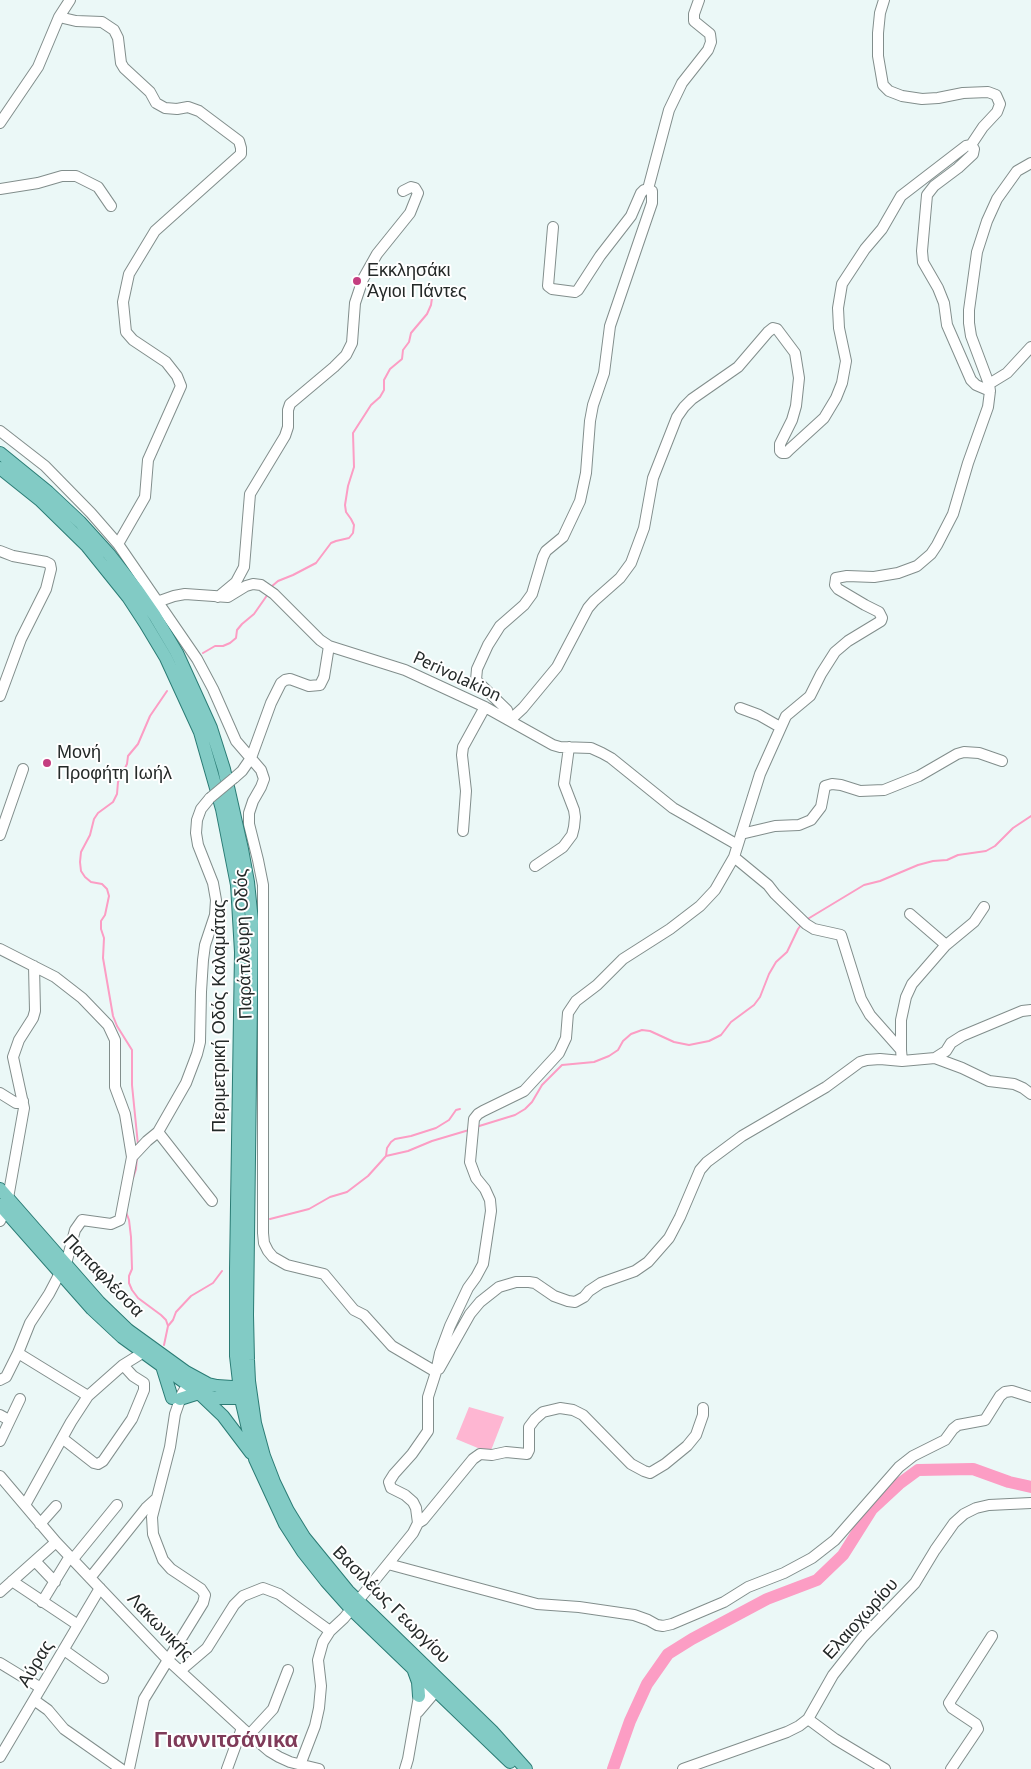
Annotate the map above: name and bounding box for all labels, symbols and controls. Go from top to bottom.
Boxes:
place label: Εκκλησάκι Άγιοι Πάντες [367,260,467,302]
marker: Εκκλησάκι Άγιοι Πάντες [351,275,363,287]
street label: Perivolakion [409,647,505,707]
place label: Μονή Προφήτη Ιωήλ [57,742,172,784]
marker: Μονή Προφήτη Ιωήλ [41,757,53,769]
street label: Παράπλευρη Οδός [231,868,257,1020]
street label: Περιμετρική Οδός Καλαμάτας [209,899,231,1133]
street label: Παπαφλέσσα [58,1230,148,1322]
street label: Βασιλέως Γεωργίου [328,1542,454,1668]
street label: Ελαιοχωρίου [819,1574,903,1664]
street label: Λακωνικής [122,1589,198,1665]
street label: Αύρας [14,1637,58,1691]
district label: Γιαννιτσάνικα [154,1728,298,1754]

